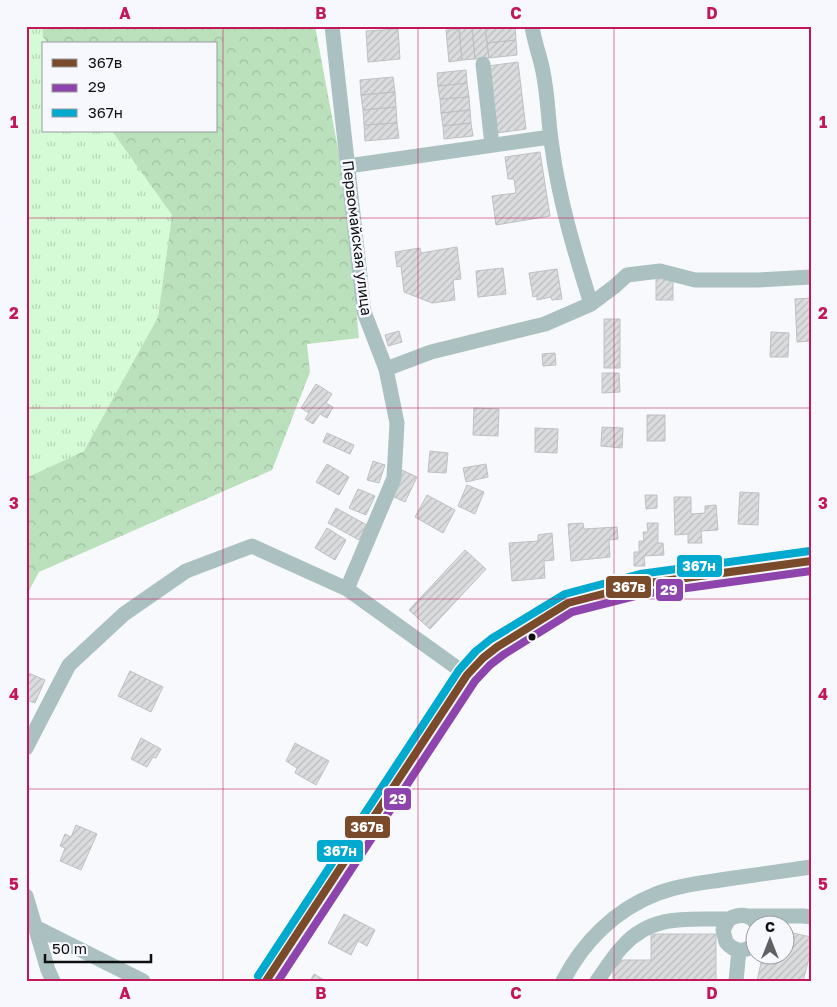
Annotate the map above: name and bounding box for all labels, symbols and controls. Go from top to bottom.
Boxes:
text: A [119,3,131,23]
text: B [315,3,327,23]
text: C [510,3,522,23]
text: D [706,3,718,23]
legend [42,42,218,132]
text: 367в [88,53,122,71]
text: 29 [88,77,106,95]
text: 367н [88,103,123,121]
text: 1 [10,112,18,132]
text: 1 [819,112,827,132]
street label: Первомайская улица [340,159,376,317]
text: 2 [9,303,19,323]
text: 2 [818,303,828,323]
text: 3 [9,493,19,513]
text: 3 [818,493,828,513]
line badge: 367н [676,554,723,578]
text: 367н [682,557,716,574]
line badge: 367в [605,575,652,599]
text: 367в [612,578,646,595]
line badge: 29 [655,578,684,602]
text: 29 [660,581,678,598]
unlabelled marker [527,632,537,642]
text: 4 [9,684,19,704]
text: 4 [818,684,828,704]
line badge: 29 [383,787,412,811]
text: 29 [389,790,407,807]
line badge: 367в [344,815,391,839]
text: 367в [350,818,384,835]
line badge: 367н [316,839,364,863]
text: 367н [323,842,357,859]
text: 5 [9,874,19,894]
text: 5 [818,874,828,894]
north arrow [744,914,794,964]
text: С [765,918,775,935]
scale bar [45,932,151,964]
text: 50 m [52,939,87,957]
text: A [119,983,131,1003]
text: B [315,983,327,1003]
text: C [510,983,522,1003]
text: D [706,983,718,1003]

